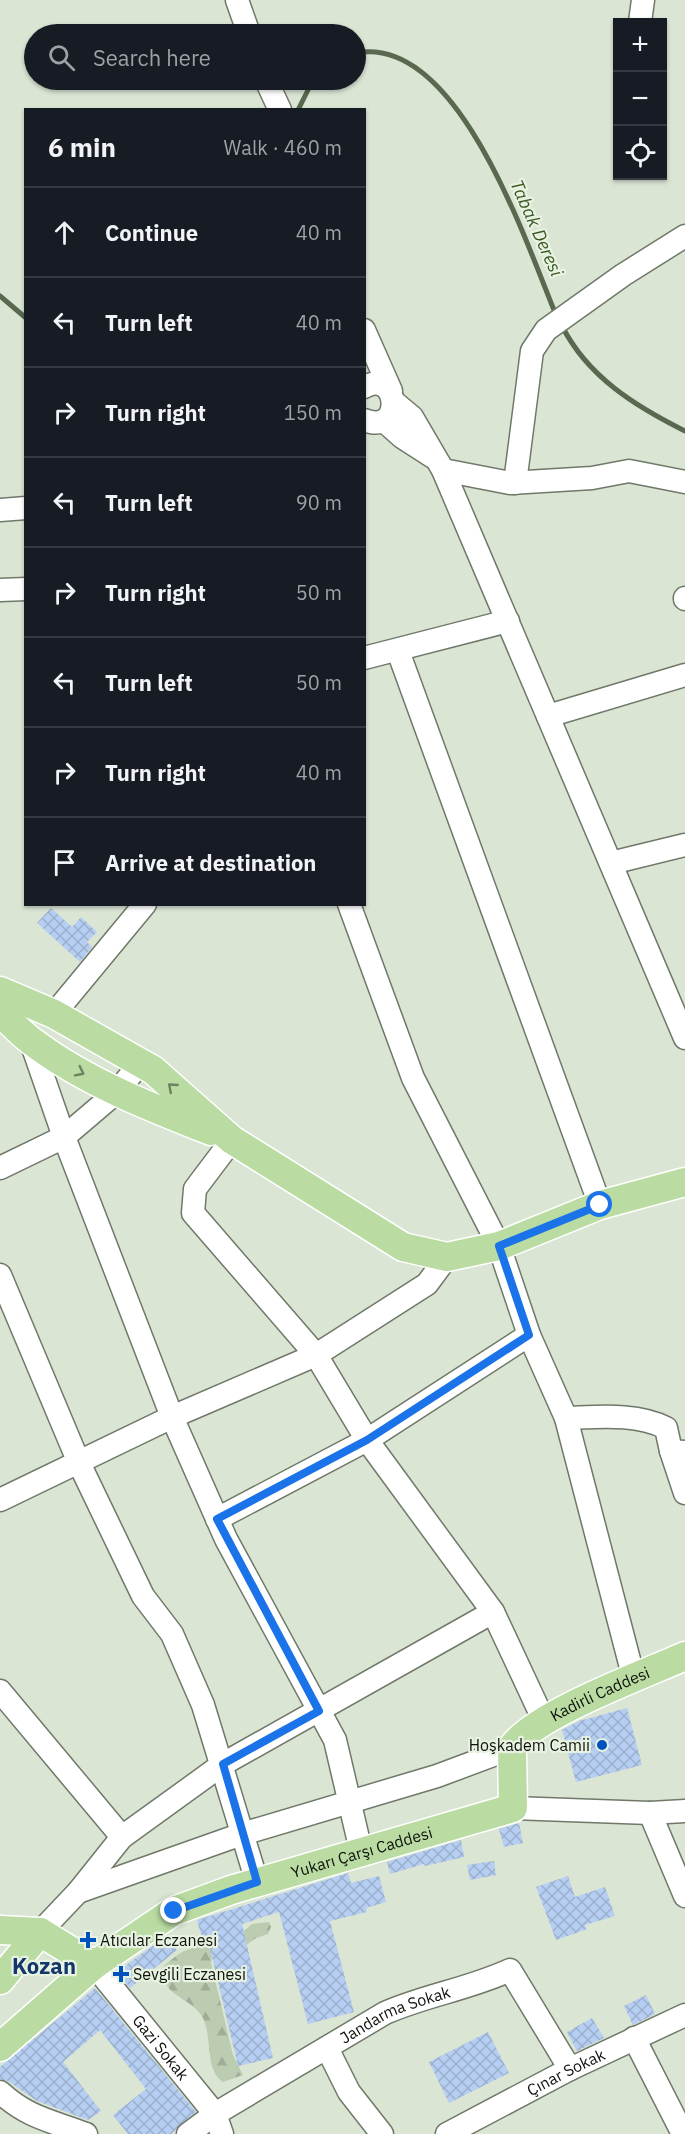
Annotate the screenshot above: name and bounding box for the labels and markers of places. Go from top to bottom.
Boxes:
place label: Hoşkadem Camii [469,1735,590,1755]
marker: Hoşkadem Camii [595,1738,609,1752]
place label: Atıcılar Eczanesi [100,1930,217,1950]
marker: Atıcılar Eczanesi [81,1933,95,1947]
place label: Sevgili Eczanesi [133,1964,246,1984]
marker: Sevgili Eczanesi [114,1967,128,1981]

